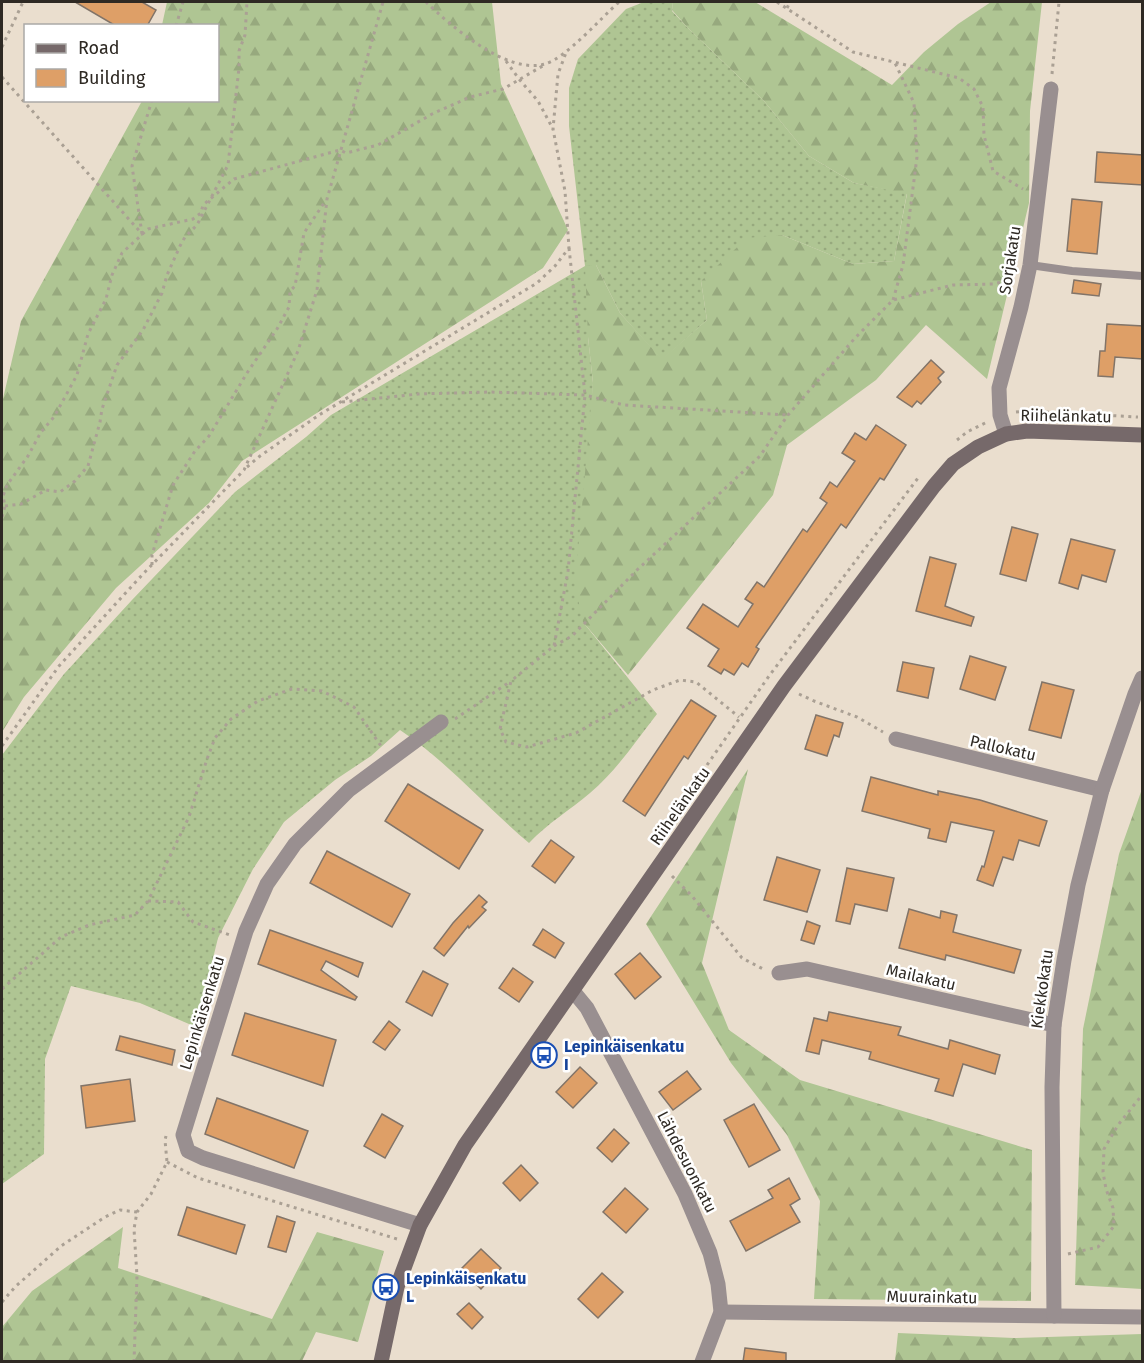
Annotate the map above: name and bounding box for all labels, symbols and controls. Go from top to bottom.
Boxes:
legend [24,24,219,102]
text: Road [78,37,120,59]
text: Building [78,67,146,89]
street label: Sorjakatu [995,224,1025,296]
street label: Riihelänkatu [1020,406,1112,426]
street label: Pallokatu [968,731,1038,765]
street label: Riihelänkatu [646,763,714,849]
street label: Kiekkokatu [1027,948,1057,1030]
street label: Lepinkäisenkatu [176,954,228,1072]
street label: Mailakatu [884,960,958,994]
place label: Lepinkäisenkatu I [564,1037,684,1074]
bus stop icon: Lepinkäisenkatu I [529,1040,559,1070]
street label: Lähdesuonkatu [653,1108,721,1216]
place label: Lepinkäisenkatu L [406,1269,526,1306]
bus stop icon: Lepinkäisenkatu L [371,1272,401,1302]
street label: Muurainkatu [886,1287,978,1307]

